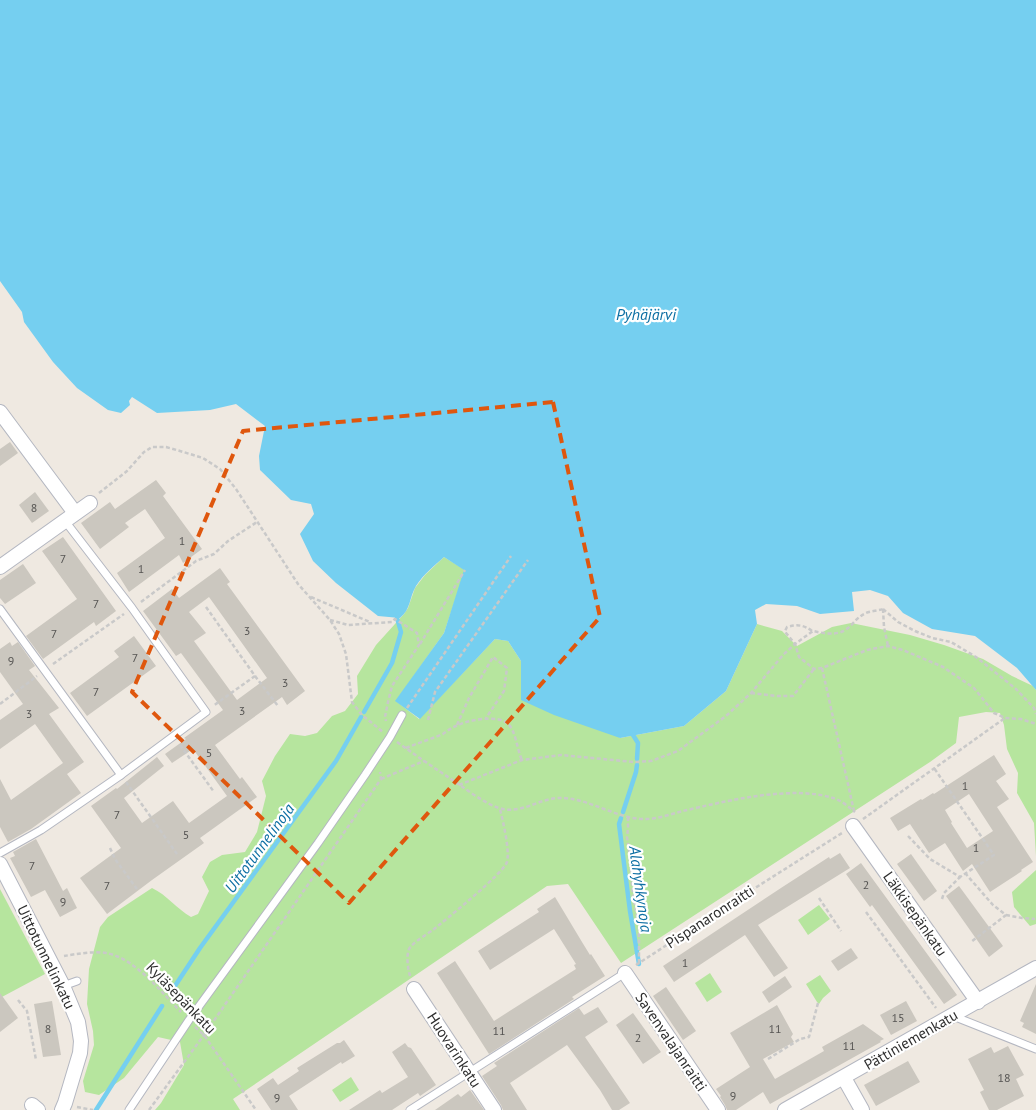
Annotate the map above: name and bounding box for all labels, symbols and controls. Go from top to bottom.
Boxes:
water label: Pyhäjärvi [616,304,677,324]
house number: 8 [31,500,37,515]
house number: 1 [179,533,185,548]
house number: 7 [60,551,66,566]
house number: 1 [138,561,144,576]
house number: 7 [93,596,99,611]
house number: 3 [244,623,250,638]
house number: 7 [51,626,57,641]
house number: 7 [132,650,138,665]
house number: 9 [8,653,14,668]
house number: 3 [282,675,288,690]
house number: 7 [93,684,99,699]
house number: 3 [239,703,245,718]
house number: 3 [26,706,32,721]
house number: 5 [206,745,212,760]
house number: 1 [962,778,968,793]
water label: Uittotunnelinoja [220,799,298,897]
house number: 7 [114,807,120,822]
house number: 5 [183,827,189,842]
house number: 1 [973,840,979,855]
water label: Alahyhkynoja [625,843,657,934]
house number: 7 [29,858,35,873]
street label: Läkkisepänkatu [879,868,952,960]
house number: 2 [863,877,869,892]
house number: 7 [104,878,110,893]
street label: Pispanaronraitti [662,881,758,952]
house number: 9 [60,894,66,909]
street label: Uittotunnelinkatu [13,902,80,1012]
house number: 1 [682,955,688,970]
street label: Kyläsepänkatu [142,958,220,1038]
street label: Savenvalajanraitti [631,989,711,1095]
street label: Pättiniemenkatu [860,1005,961,1074]
street label: Huovarinkatu [423,1009,486,1091]
house number: 15 [891,1010,905,1025]
house number: 8 [45,1021,51,1036]
house number: 11 [768,1021,782,1036]
house number: 11 [492,1023,506,1038]
house number: 2 [635,1030,641,1045]
house number: 11 [842,1038,856,1053]
house number: 18 [997,1070,1011,1085]
house number: 9 [730,1088,736,1103]
house number: 9 [274,1090,280,1105]

